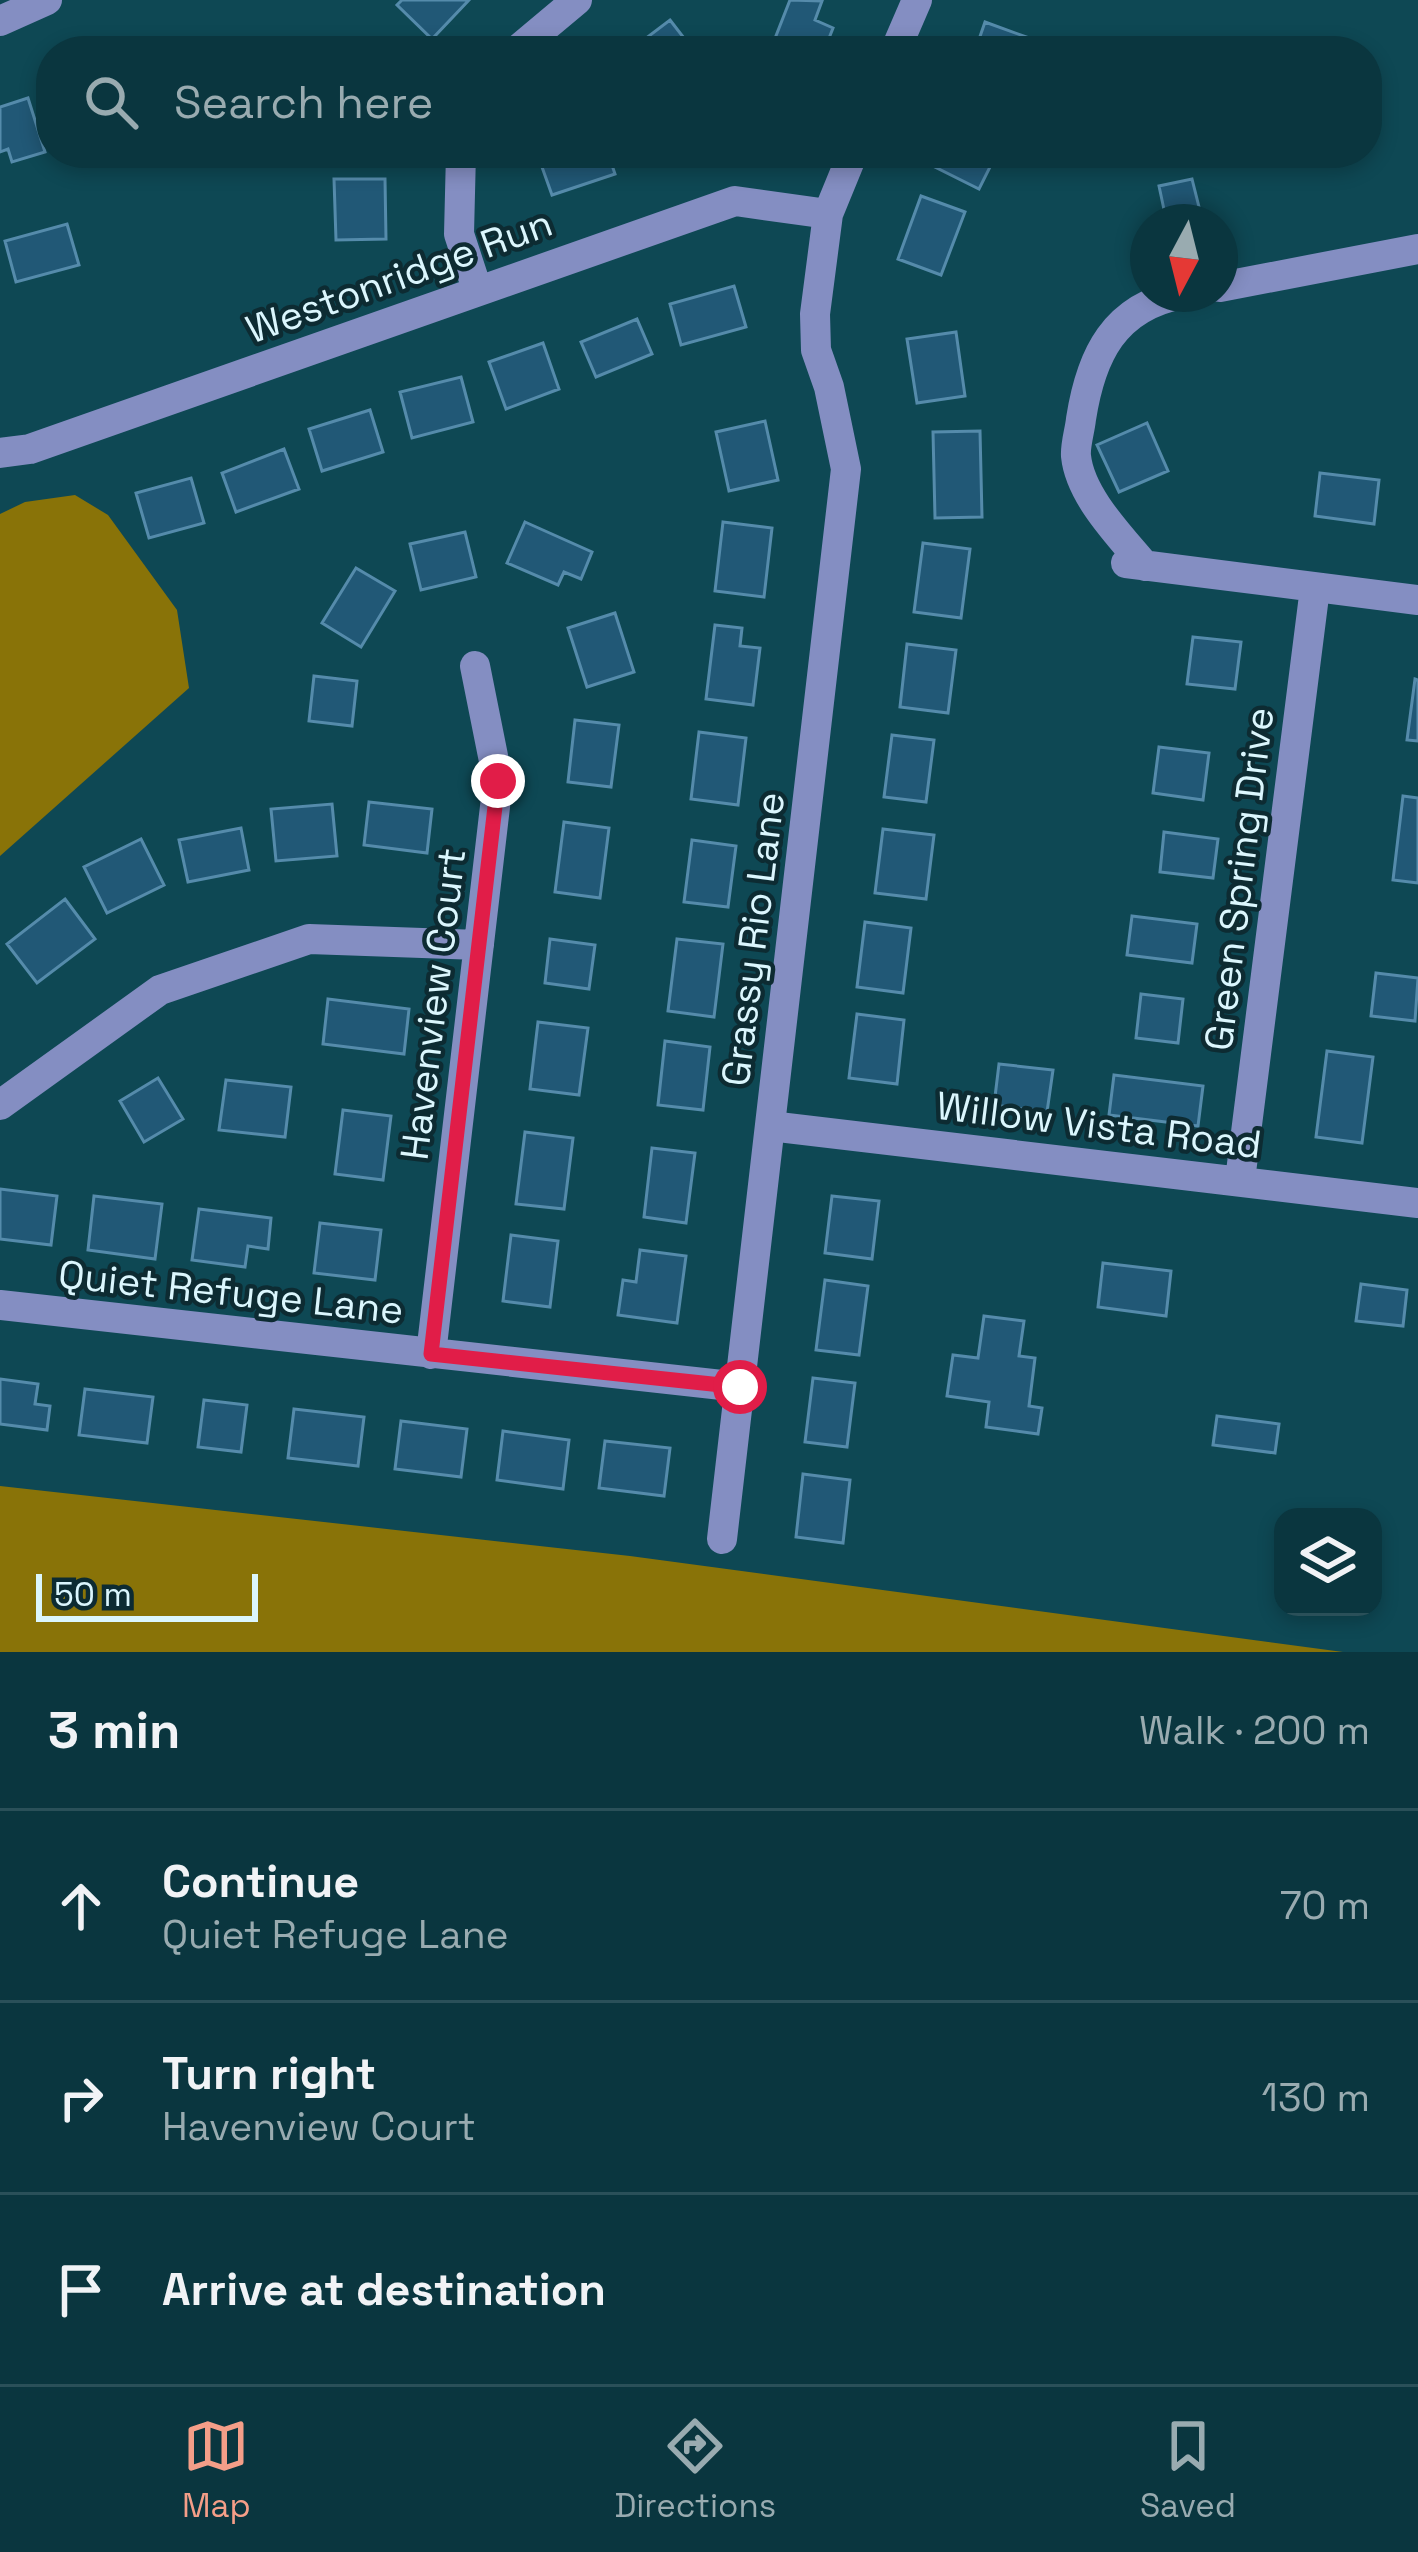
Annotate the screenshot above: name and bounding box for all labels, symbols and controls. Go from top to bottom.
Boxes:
search box [36,36,1382,168]
icon: search [78,69,144,135]
text: Search here [174,74,433,131]
street label: Westonridge Run [239,198,559,354]
north arrow [1130,204,1238,312]
street label: Green Spring Drive [1194,705,1284,1053]
route end [471,754,525,808]
street label: Grassy Rio Lane [711,789,795,1089]
street label: Havenview Court [390,845,476,1163]
street label: Willow Vista Road [934,1081,1264,1169]
street label: Quiet Refuge Lane [56,1250,406,1334]
route start [713,1360,767,1414]
map controls [1274,1508,1382,1616]
button: layers [1274,1508,1382,1616]
scale bar [36,1568,258,1621]
text: 50 m [54,1574,132,1616]
text: 3 min [48,1698,181,1763]
text: Walk · 200 m [1139,1706,1370,1755]
text: Continue [162,1853,359,1910]
icon: ahead [48,1873,114,1939]
text: 70 m [1280,1881,1370,1930]
text: Quiet Refuge Lane [162,1910,509,1959]
text: Turn right [162,2045,376,2102]
icon: right [48,2065,114,2131]
text: 130 m [1262,2073,1370,2122]
text: Havenview Court [162,2102,476,2151]
icon: arrive [48,2257,114,2323]
text: Arrive at destination [162,2261,606,2318]
tab: Map [182,2413,251,2527]
tab: Directions [614,2413,776,2527]
tab: Saved [1140,2413,1236,2527]

